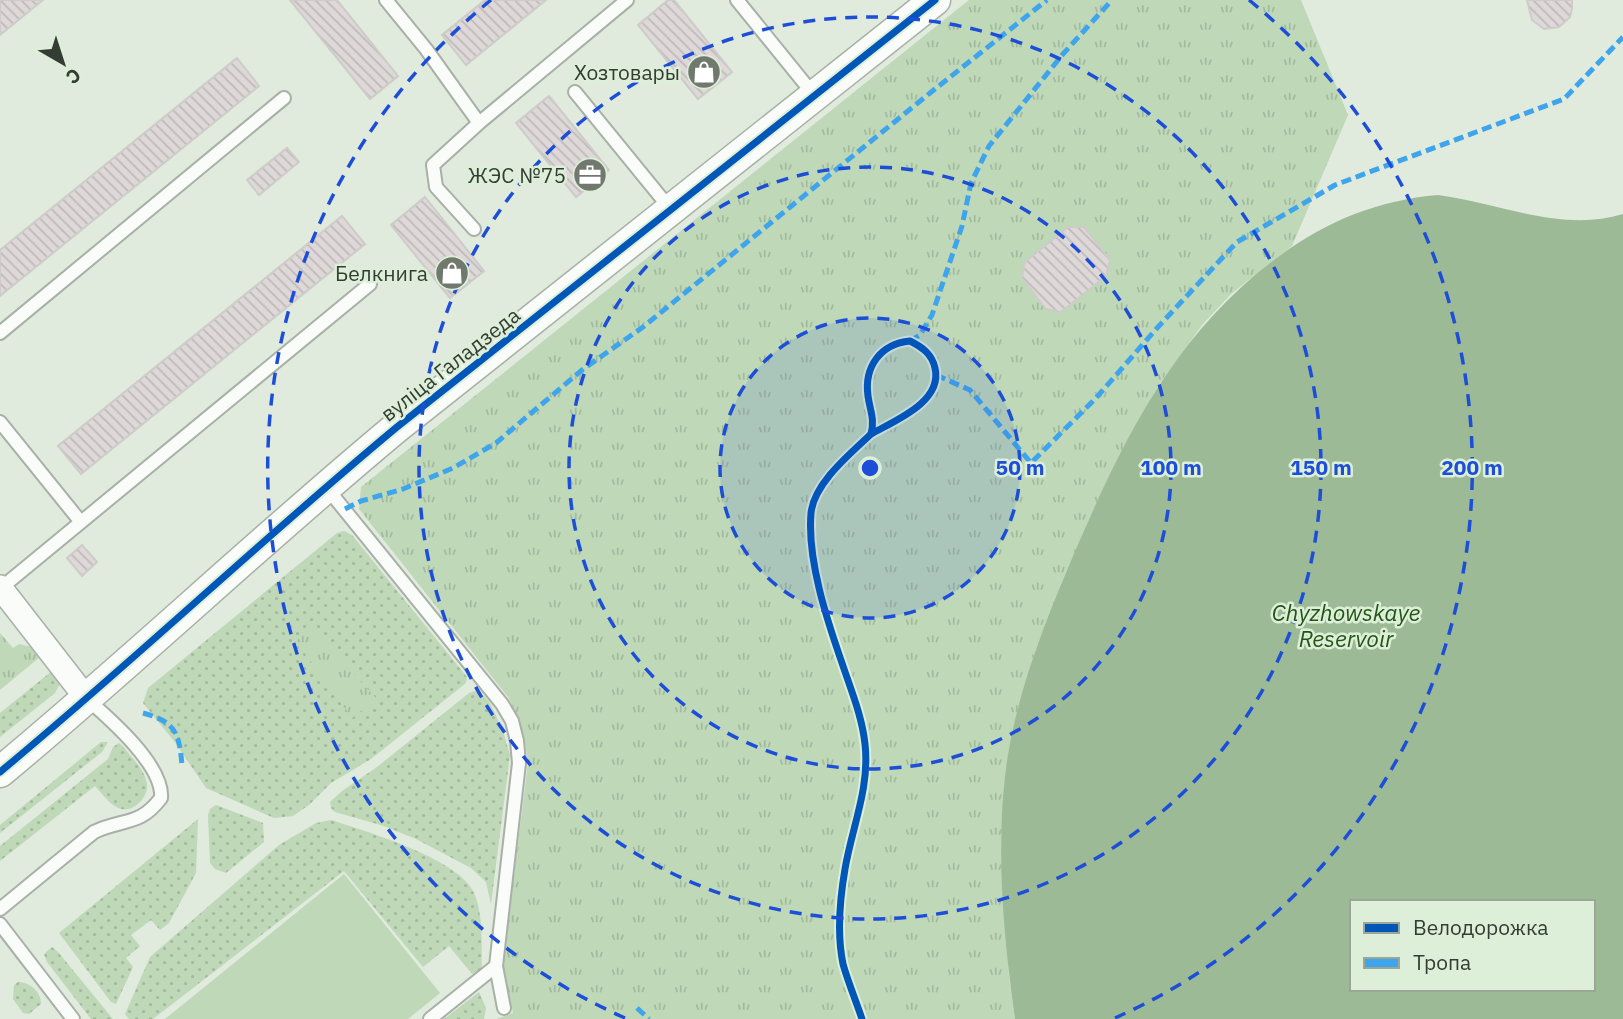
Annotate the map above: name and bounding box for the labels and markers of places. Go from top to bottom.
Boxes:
shop icon: Хозтовары [685,53,723,91]
place label: Хозтовары [574,58,680,86]
office icon: ЖЭС №75 [571,156,609,194]
place label: ЖЭС №75 [468,161,566,189]
shop icon: Белкнига [433,254,471,292]
place label: Белкнига [335,259,428,287]
centre of rings [858,456,882,480]

